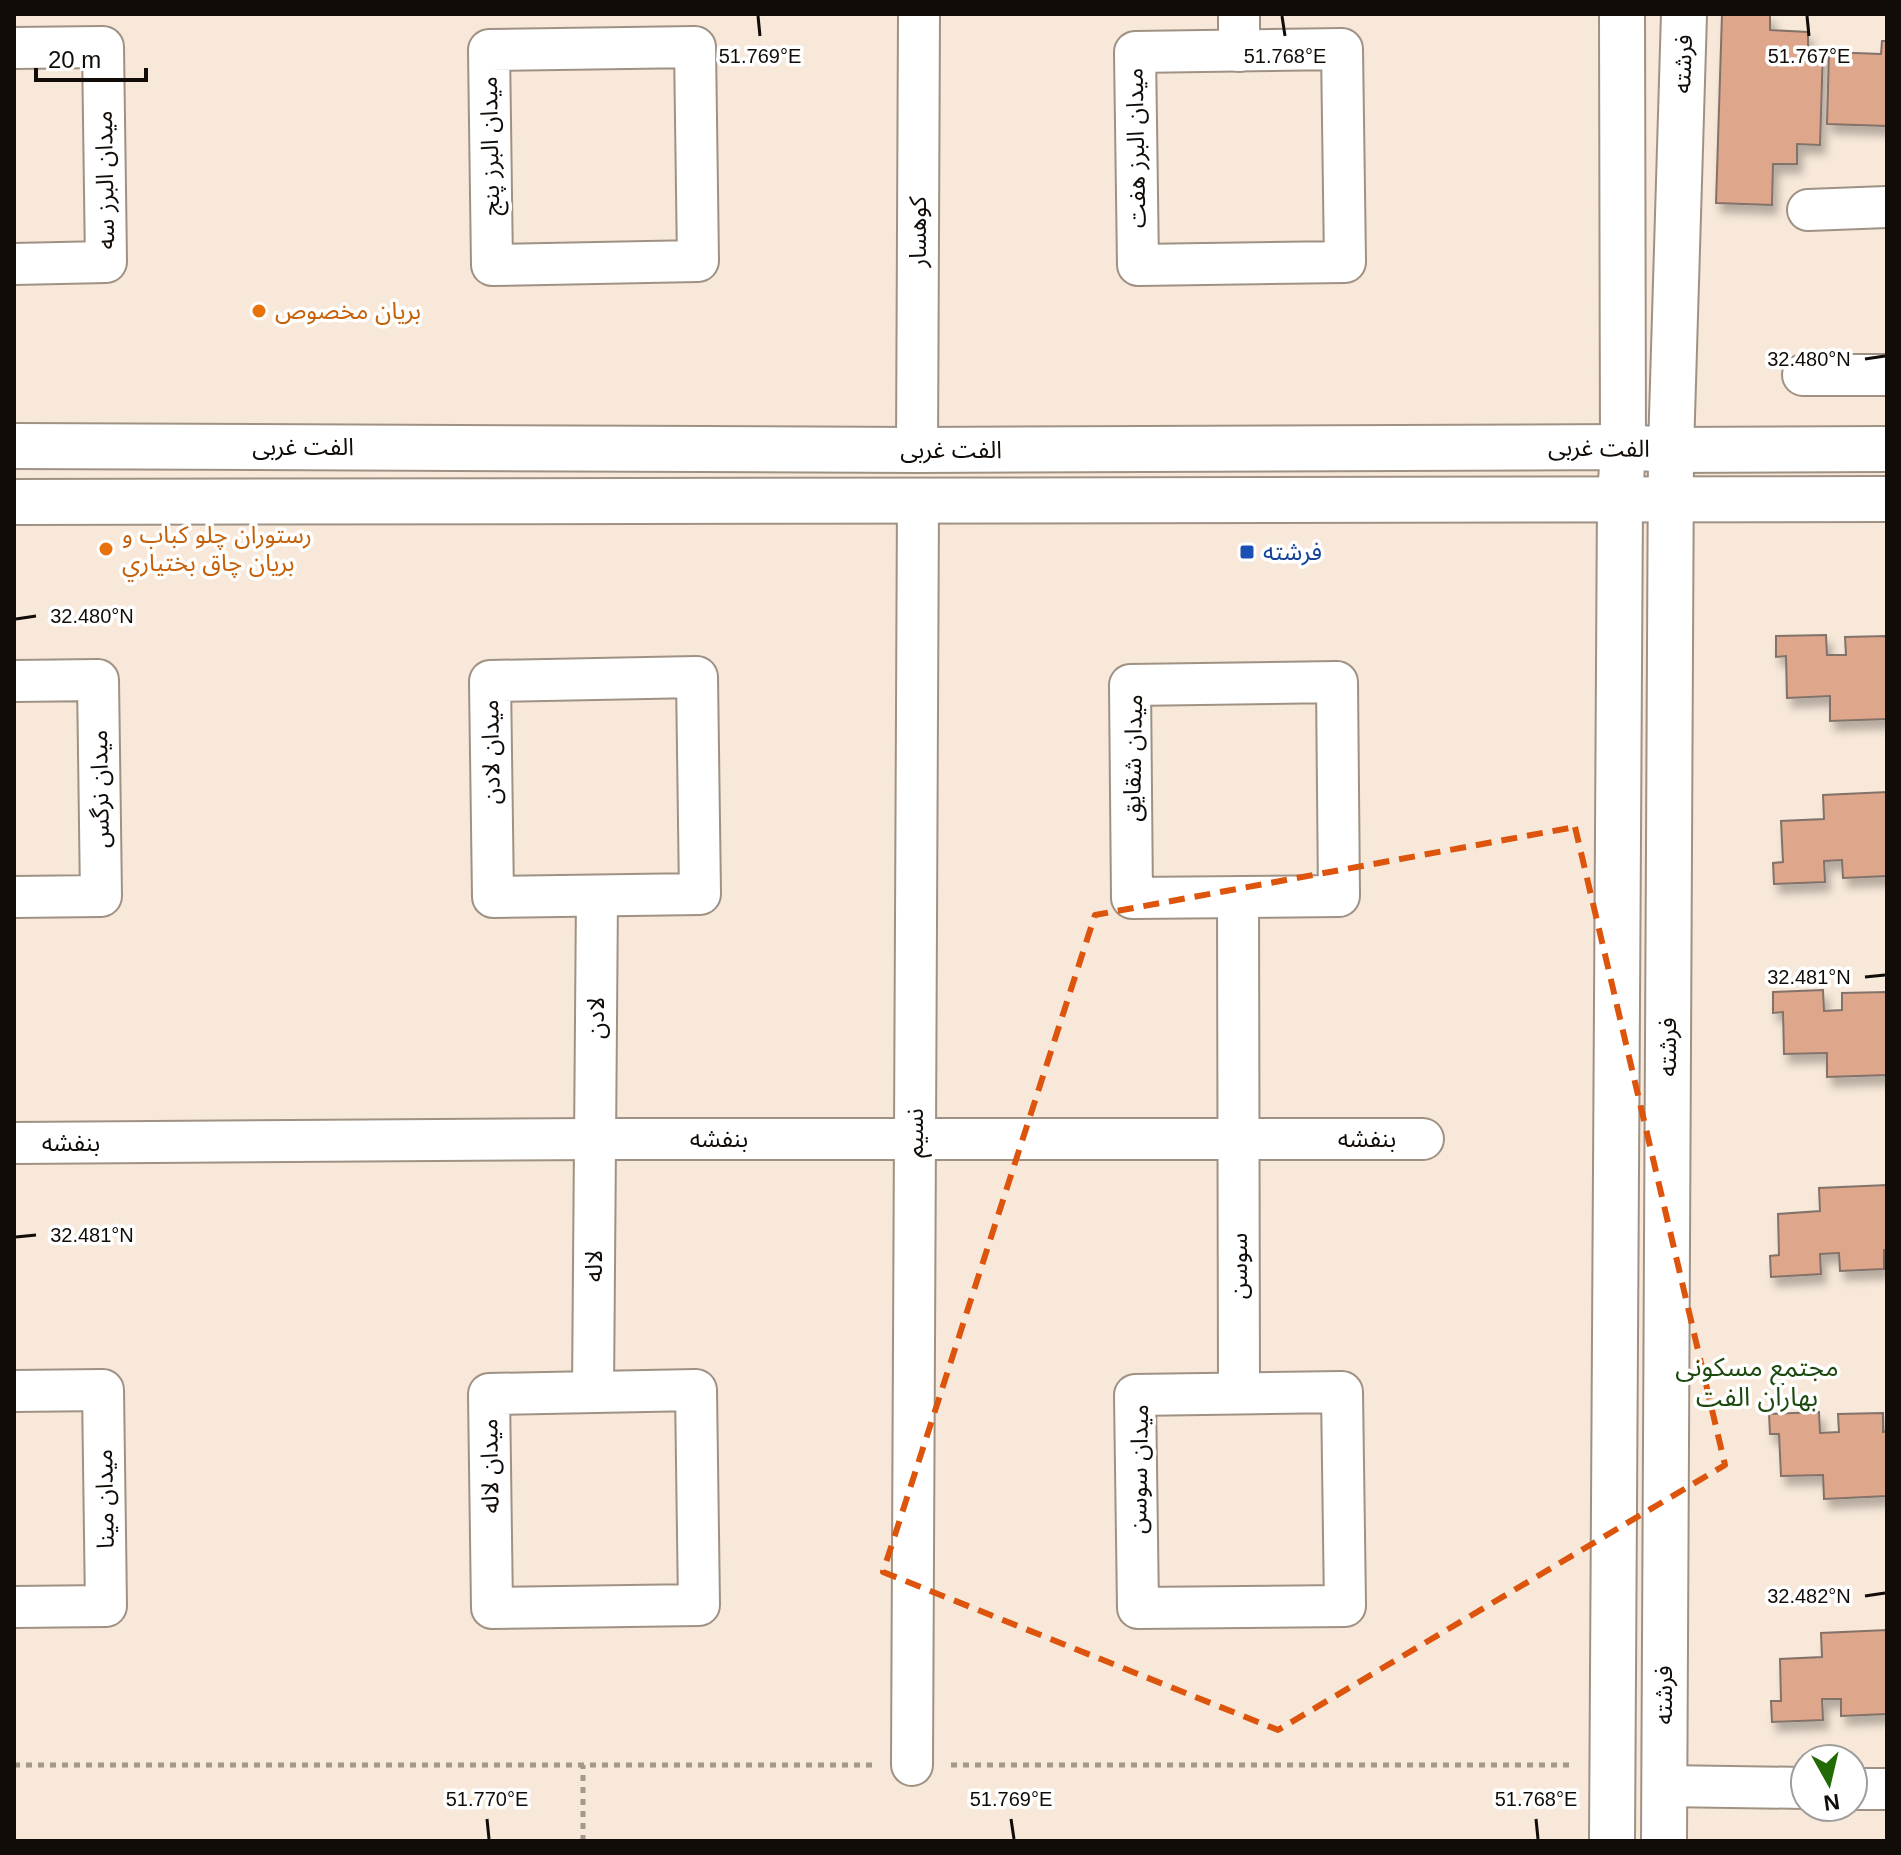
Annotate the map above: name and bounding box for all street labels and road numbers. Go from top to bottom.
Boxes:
street label: فرشته [1668,34,1698,94]
street label: میدان البرز هفت [1121,68,1151,228]
street label: میدان البرز پنج [475,76,508,216]
street label: میدان البرز سه [90,110,120,250]
street label: کوهسار [904,195,932,269]
street label: الفت غربی [252,433,354,461]
street label: الفت غربی [1548,433,1650,463]
street label: الفت غربی [900,436,1002,464]
street label: میدان شقایق [1118,694,1149,822]
street label: میدان لادن [476,699,506,805]
street label: میدان نرگس [85,730,115,848]
street label: لادن [582,997,610,1039]
street label: فرشته [1654,1018,1682,1076]
street label: نسیم [901,1108,932,1158]
street label: بنفشه [690,1125,748,1152]
street label: بنفشه [1338,1125,1396,1152]
street label: بنفشه [42,1129,100,1156]
street label: سوسن [1225,1233,1253,1299]
street label: لاله [580,1250,607,1282]
street label: میدان سوسن [1124,1404,1154,1534]
street label: میدان لاله [475,1418,505,1514]
street label: میدان مینا [90,1449,120,1549]
street label: فرشته [1650,1666,1678,1724]

